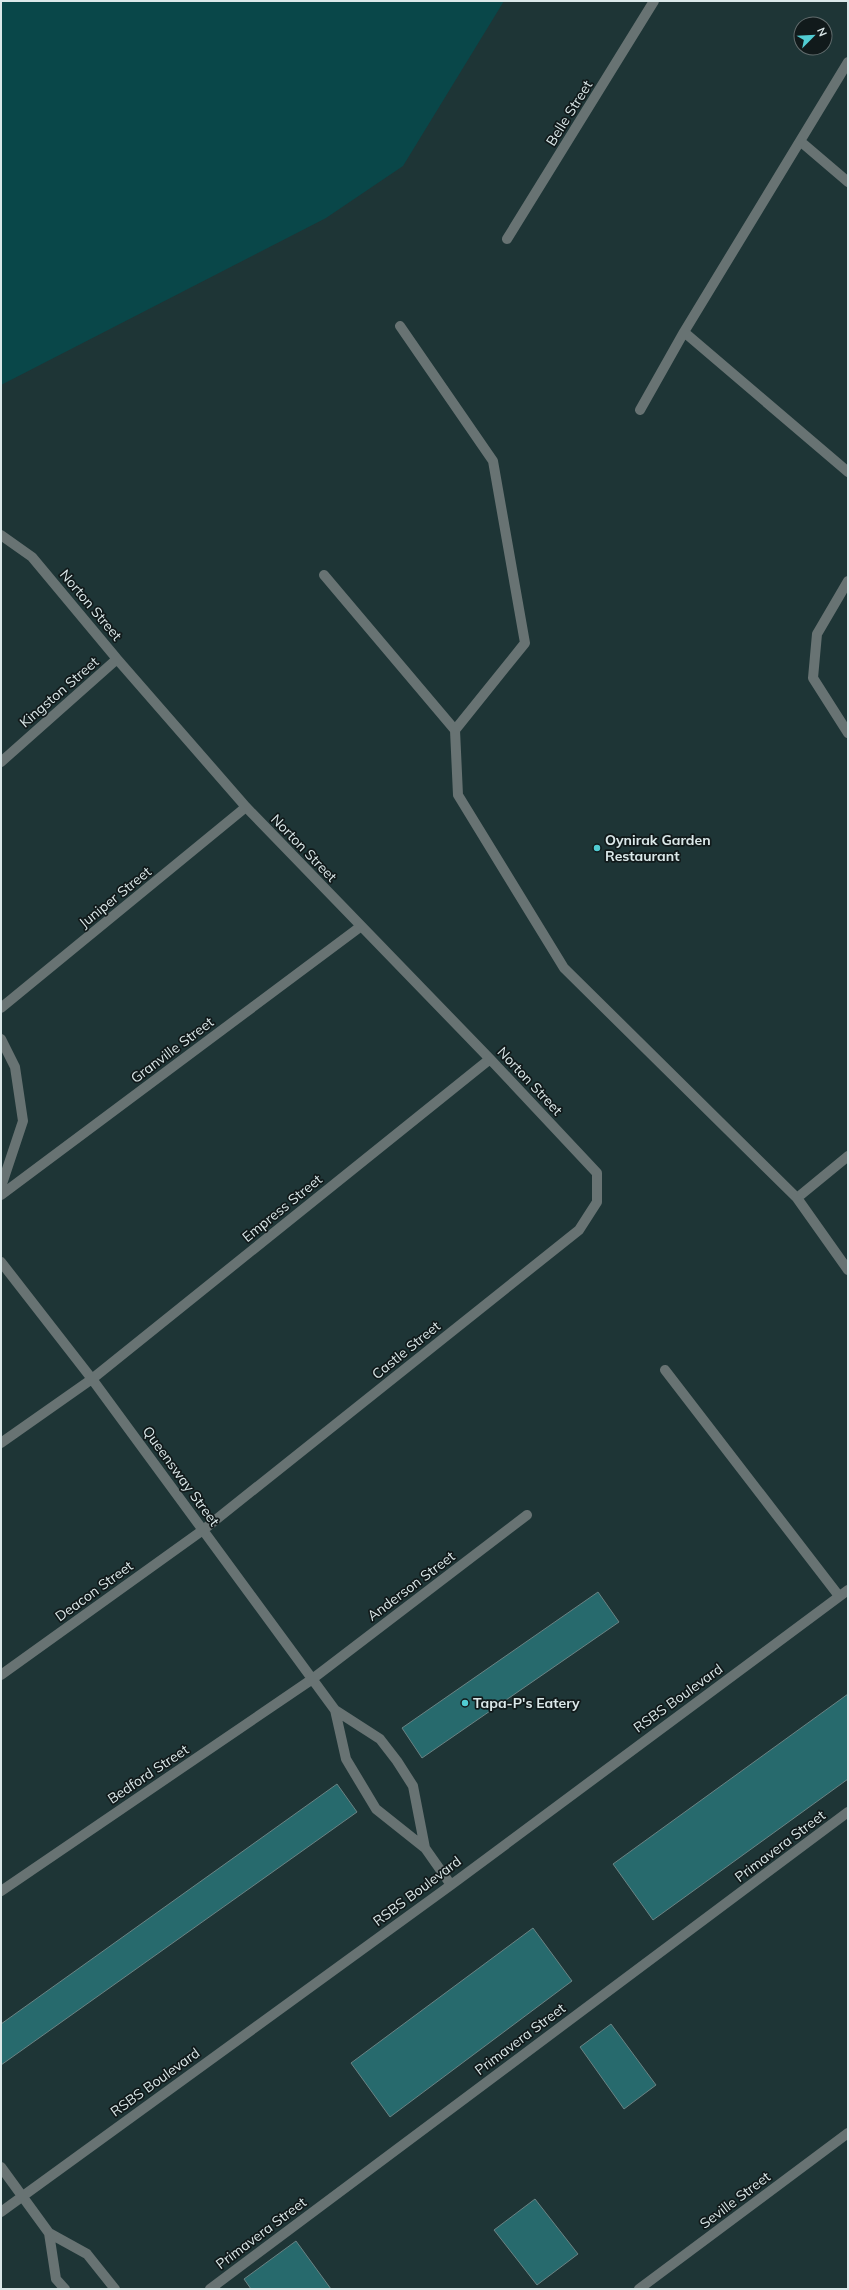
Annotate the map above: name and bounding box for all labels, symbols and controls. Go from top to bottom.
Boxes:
north arrow [793,16,833,56]
text: N [814,25,830,39]
street label: Belle Street [542,77,596,149]
street label: Norton Street [56,566,126,644]
street label: Kingston Street [16,653,102,731]
street label: Norton Street [267,810,341,886]
place label: Oynirak Garden Restaurant [605,831,711,865]
marker: Oynirak Garden Restaurant [592,843,602,853]
street label: Juniper Street [75,862,155,932]
street label: Granville Street [127,1013,217,1087]
street label: Norton Street [494,1043,566,1119]
street label: Empress Street [238,1170,326,1246]
street label: Castle Street [368,1317,444,1383]
street label: Queensway Street [139,1422,223,1530]
street label: Anderson Street [364,1547,458,1625]
street label: Deacon Street [52,1557,137,1625]
street label: RSBS Boulevard [630,1660,726,1736]
place label: Tapa-P's Eatery [473,1694,580,1712]
marker: Tapa-P's Eatery [460,1698,470,1708]
street label: Bedford Street [104,1740,192,1808]
street label: Primavera Street [731,1806,829,1886]
street label: RSBS Boulevard [369,1852,465,1930]
street label: Primavera Street [471,1999,569,2079]
street label: RSBS Boulevard [107,2044,203,2120]
street label: Seville Street [696,2168,774,2232]
street label: Primavera Street [212,2193,310,2273]

